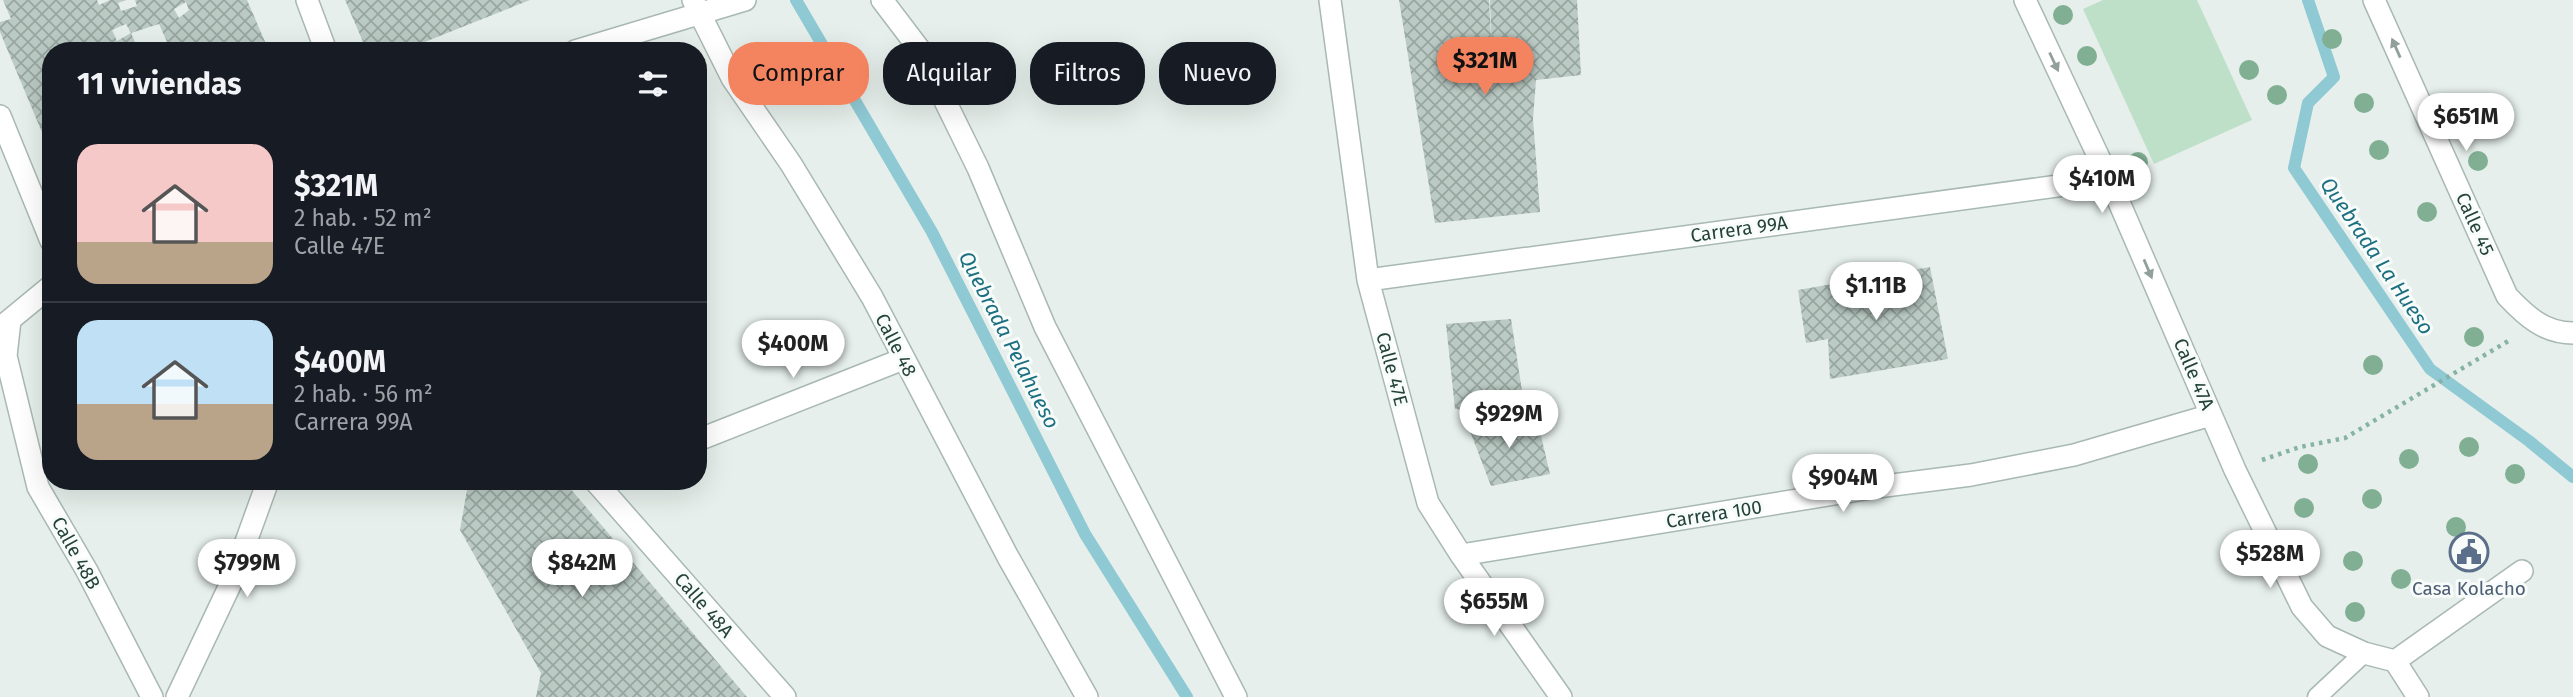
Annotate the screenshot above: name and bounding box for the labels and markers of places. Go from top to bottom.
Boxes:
pin: $321M [1436,38,1534,97]
pin: $651M [2417,94,2515,153]
pin: $410M [2053,156,2151,215]
pin: $1.11B [1819,262,1933,322]
pin: $400M [744,320,842,380]
pin: $929M [1460,391,1558,450]
pin: $904M [1794,454,1892,514]
pin: $528M [2221,530,2319,590]
public building icon: Casa Kolacho [2448,531,2490,573]
pin: $799M [198,540,296,599]
pin: $842M [533,540,631,599]
place label: Casa Kolacho [2412,577,2526,600]
pin: $655M [1445,578,1543,638]

